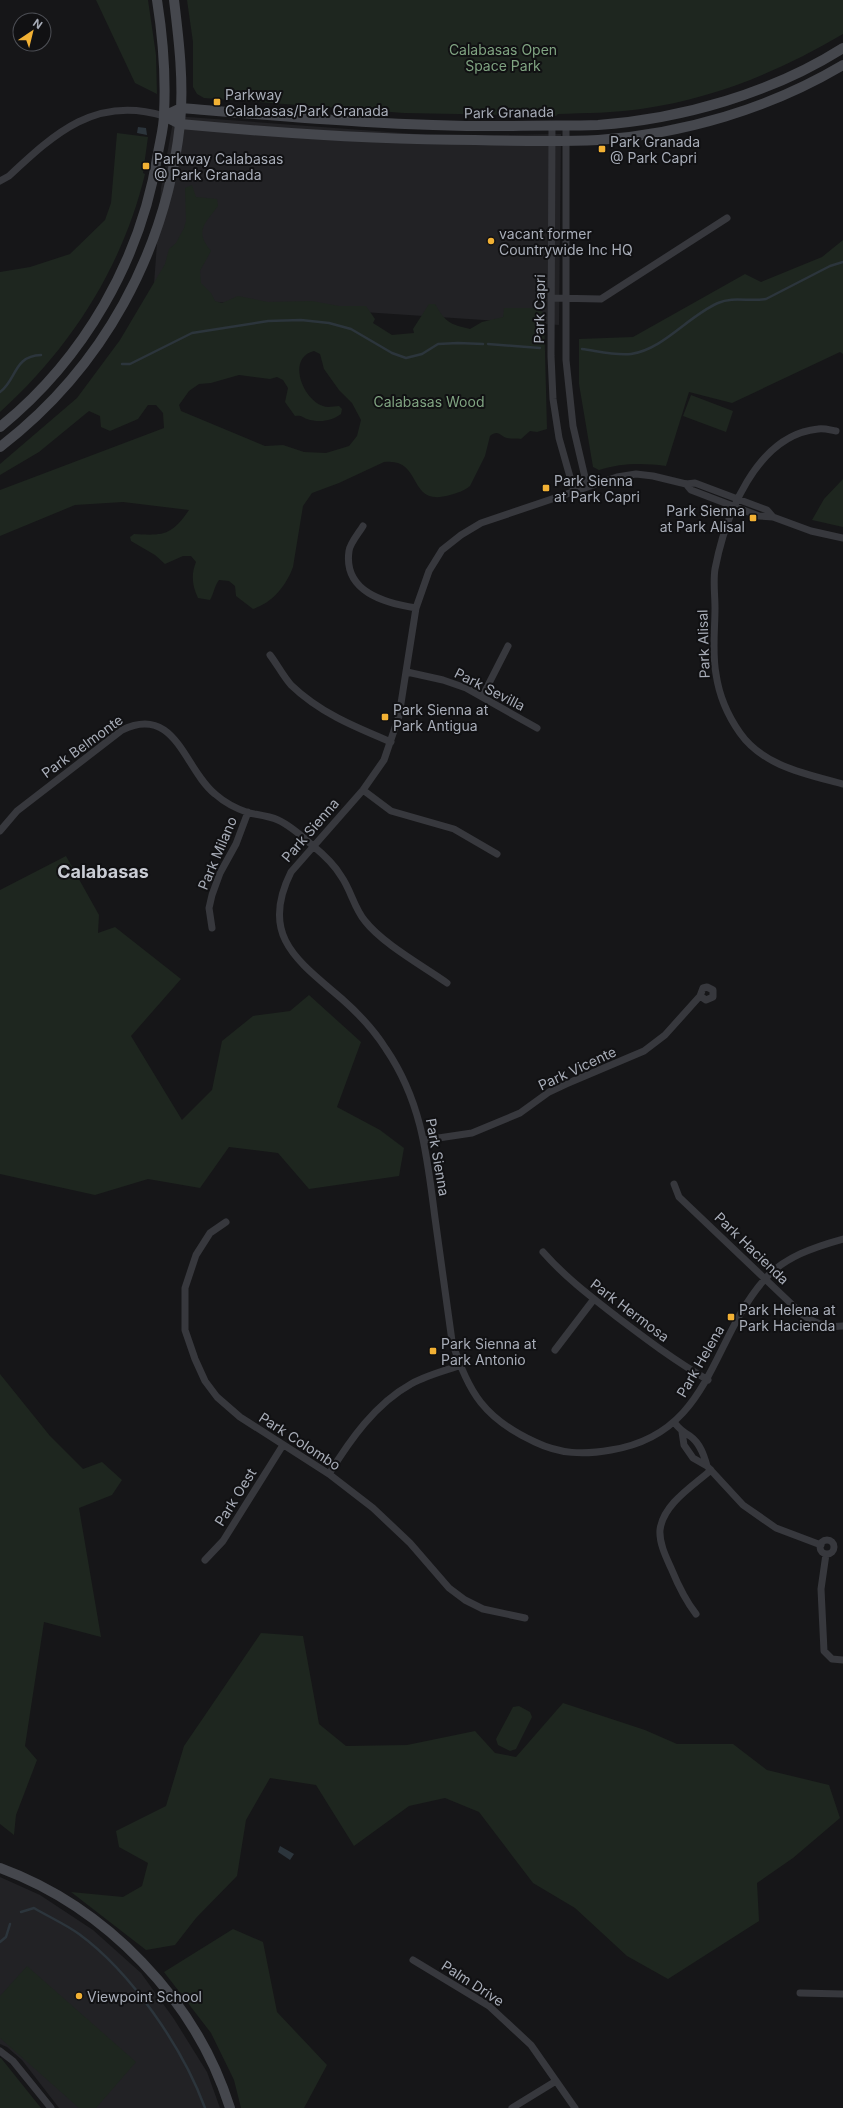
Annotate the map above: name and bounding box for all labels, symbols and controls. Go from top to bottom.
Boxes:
north arrow [12,12,52,52]
text: N [30,16,45,32]
park label: Calabasas Open Space Park [449,41,557,74]
place label: Parkway Calabasas/Park Granada [225,86,389,119]
marker: Parkway Calabasas/Park Granada [212,97,222,107]
street label: Park Granada [464,103,554,121]
place label: Park Granada @ Park Capri [610,133,700,166]
marker: Park Granada @ Park Capri [597,144,607,154]
place label: Parkway Calabasas @ Park Granada [154,150,283,183]
marker: Parkway Calabasas @ Park Granada [141,161,151,171]
place label: vacant former Countrywide Inc HQ [499,225,633,258]
marker: vacant former Countrywide Inc HQ [486,236,496,246]
street label: Park Capri [530,274,548,344]
park label: Calabasas Wood [374,393,484,410]
place label: Park Sienna at Park Capri [554,472,640,505]
marker: Park Sienna at Park Capri [541,483,551,493]
place label: Park Sienna at Park Alisal [660,502,745,535]
marker: Park Sienna at Park Alisal [748,513,758,523]
street label: Park Alisal [693,609,713,679]
street label: Park Sevilla [452,664,528,714]
place label: Park Sienna at Park Antigua [393,701,489,734]
street label: Park Belmonte [38,711,126,781]
marker: Park Sienna at Park Antigua [380,712,390,722]
street label: Park Sienna [278,795,342,865]
street label: Park Milano [194,814,240,892]
district label: Calabasas [57,861,149,882]
street label: Park Vicente [535,1043,619,1093]
street label: Park Sienna [423,1117,453,1197]
street label: Park Hacienda [711,1208,793,1288]
street label: Park Hermosa [587,1275,673,1345]
place label: Park Helena at Park Hacienda [739,1301,836,1334]
marker: Park Helena at Park Hacienda [726,1312,736,1322]
street label: Park Helena [673,1322,727,1400]
place label: Park Sienna at Park Antonio [441,1335,537,1368]
marker: Park Sienna at Park Antonio [428,1346,438,1356]
street label: Park Colombo [256,1408,344,1474]
street label: Park Oest [211,1465,260,1529]
street label: Palm Drive [439,1956,507,2010]
place label: Viewpoint School [87,1988,202,2005]
marker: Viewpoint School [74,1991,84,2001]

